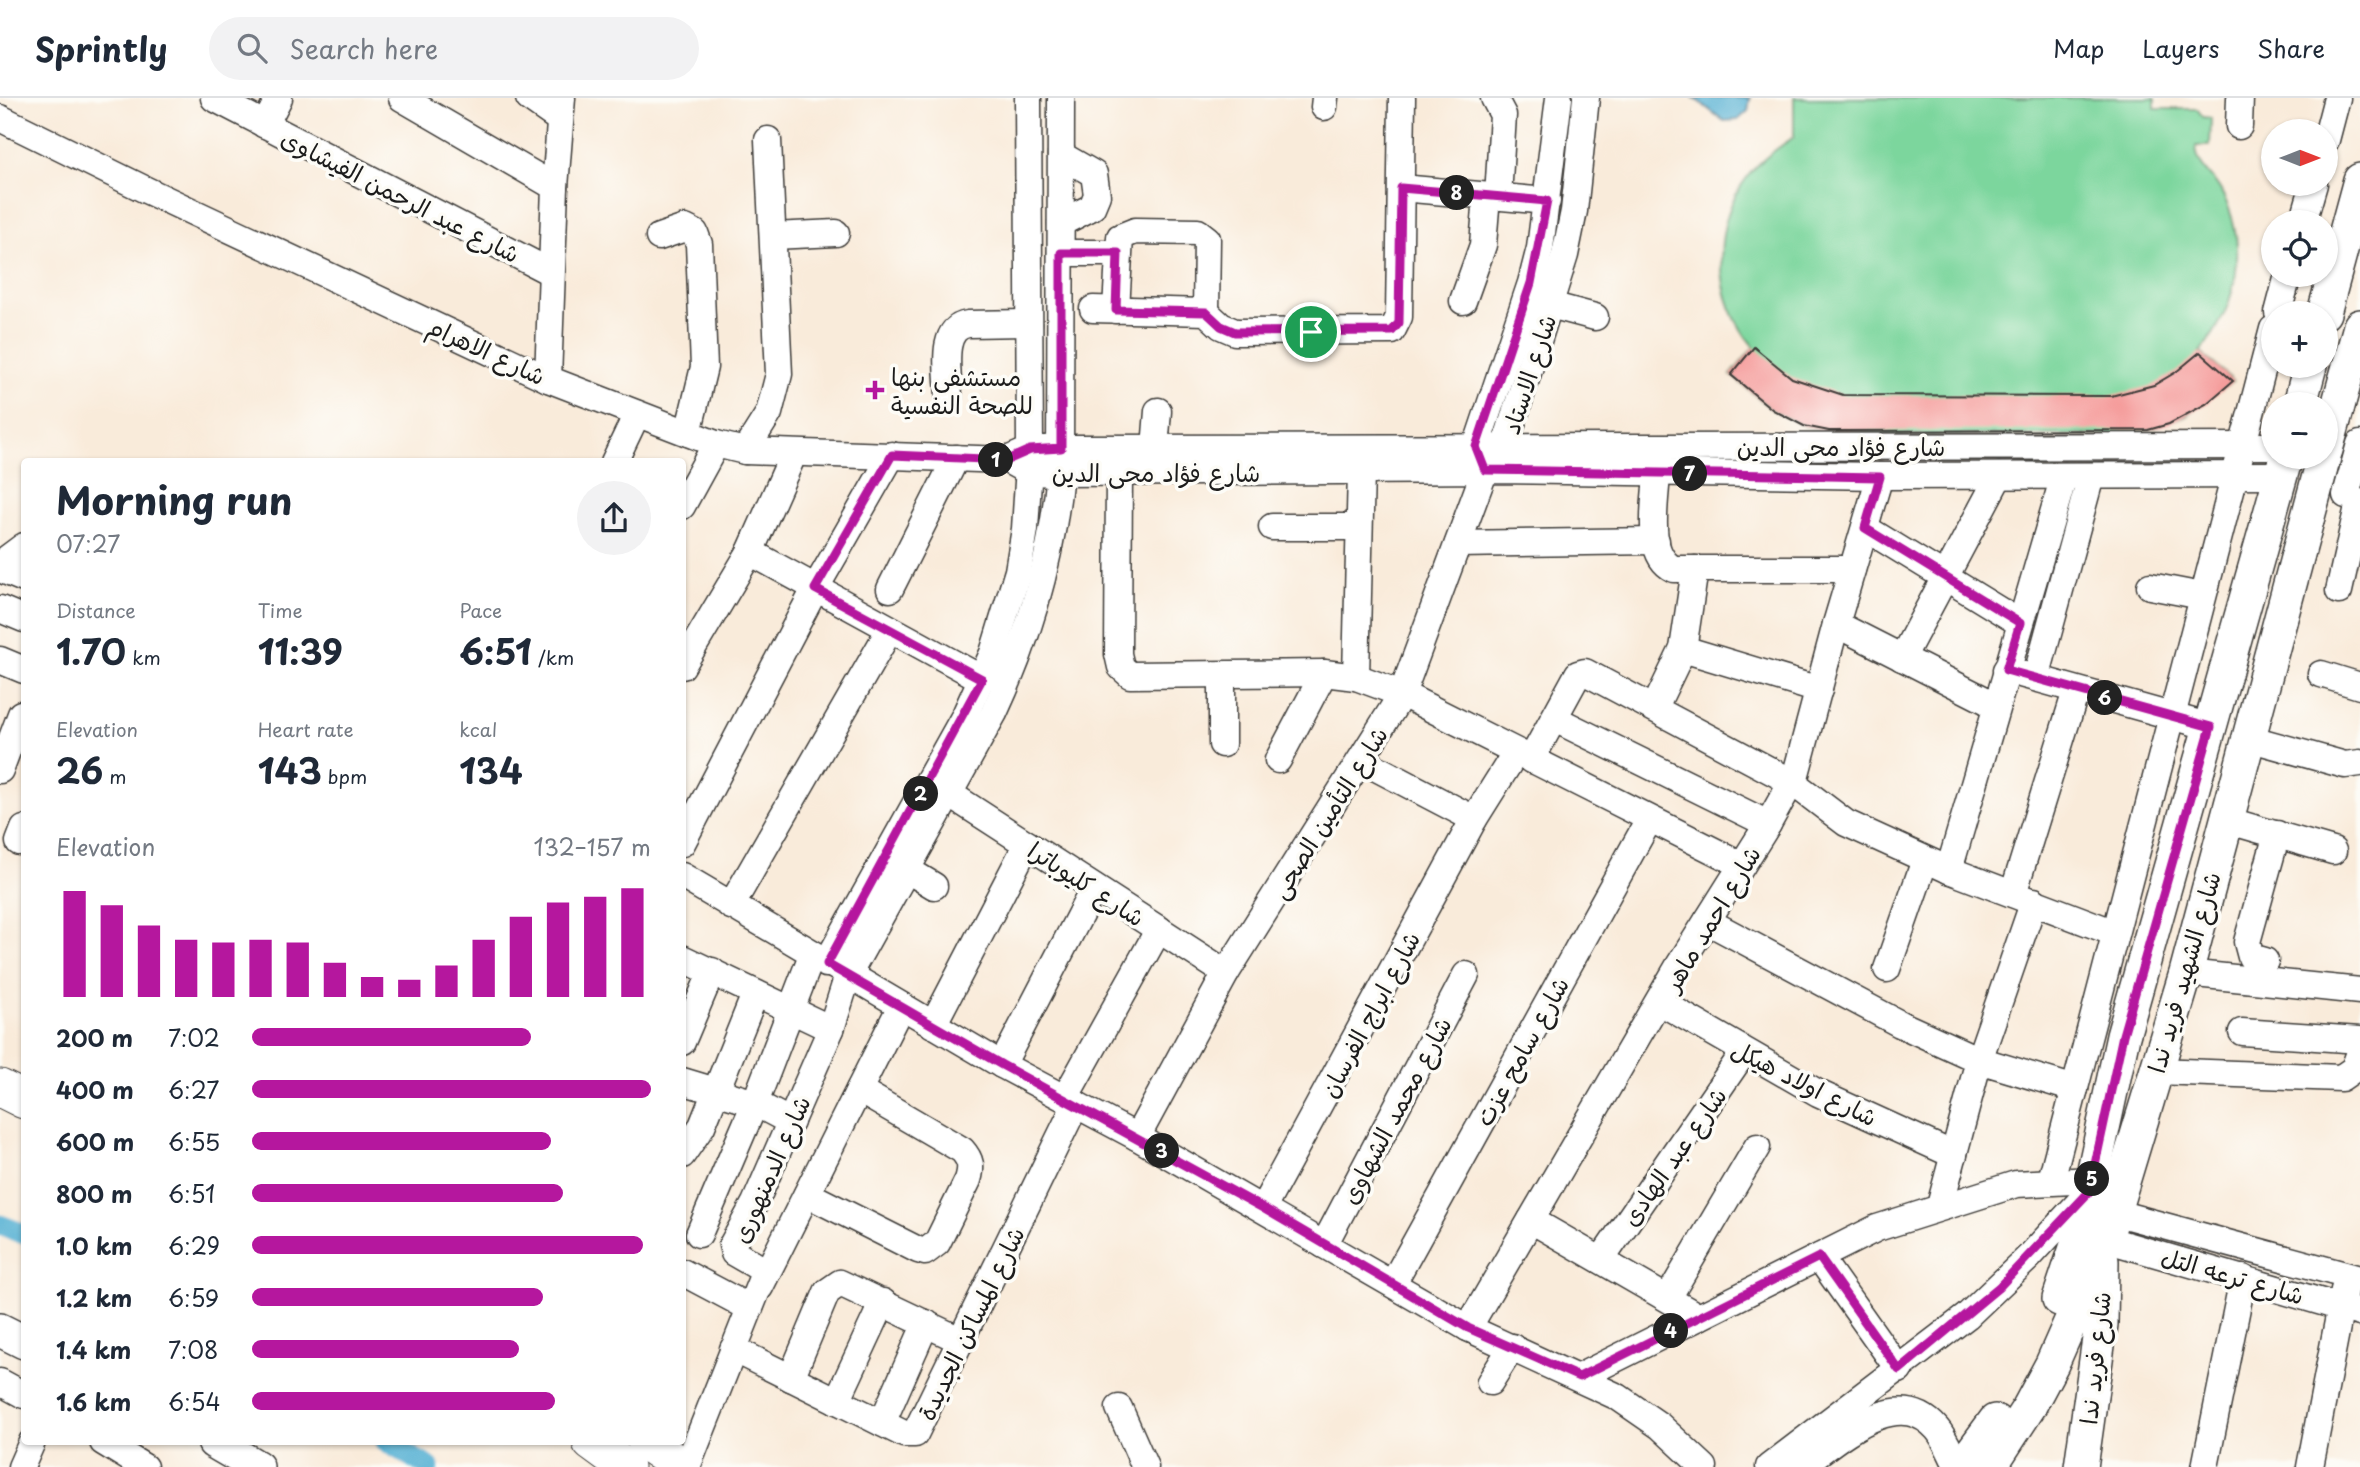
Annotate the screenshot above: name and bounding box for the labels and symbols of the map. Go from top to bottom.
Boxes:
street label: شارع عبد الرحمن الفيشاوى [275,119,527,272]
north arrow [2261,119,2338,196]
pin: 8 [1440,176,1474,210]
pin [1281,302,1341,362]
street label: شارع الاهرام [421,307,552,396]
street label: شارع الاستاد [1492,309,1565,439]
place label: مستشفى بنها للصحة النفسية [891,358,1033,422]
marker: مستشفى بنها للصحة النفسية [865,380,885,400]
street label: شارع فؤاد محى الدين [1737,428,1945,465]
pin: 1 [978,442,1014,478]
street label: شارع فؤاد محى الدين [1052,454,1260,491]
pin: 7 [1672,456,1708,492]
pin: 6 [2088,680,2122,716]
street label: شارع التأمين الصحى [1260,719,1396,906]
pin: 2 [904,776,939,812]
street label: شارع كليوباترا [1021,832,1153,935]
street label: شارع احمد ماهر [1652,838,1769,1000]
street label: شارع الشهيد فريد ندا [2137,867,2230,1077]
street label: شارع ابراج الفرسان [1310,924,1429,1104]
street label: شارع سامح عزت [1465,970,1578,1133]
street label: شارع محمد الشهاوى [1330,1010,1460,1211]
street label: شارع اولاد هيكل [1725,1030,1884,1135]
street label: شارع عبد الهادى [1612,1079,1735,1233]
street label: شارع الدمنهورى [721,1089,819,1249]
pin: 3 [1144,1134,1180,1168]
pin: 5 [2074,1162,2110,1196]
street label: شارع المساكن الجديدة [907,1220,1034,1427]
street label: شارع ترعه التل [2157,1237,2309,1314]
street label: شارع فريد ندا [2069,1290,2120,1426]
pin: 4 [1654,1314,1688,1348]

